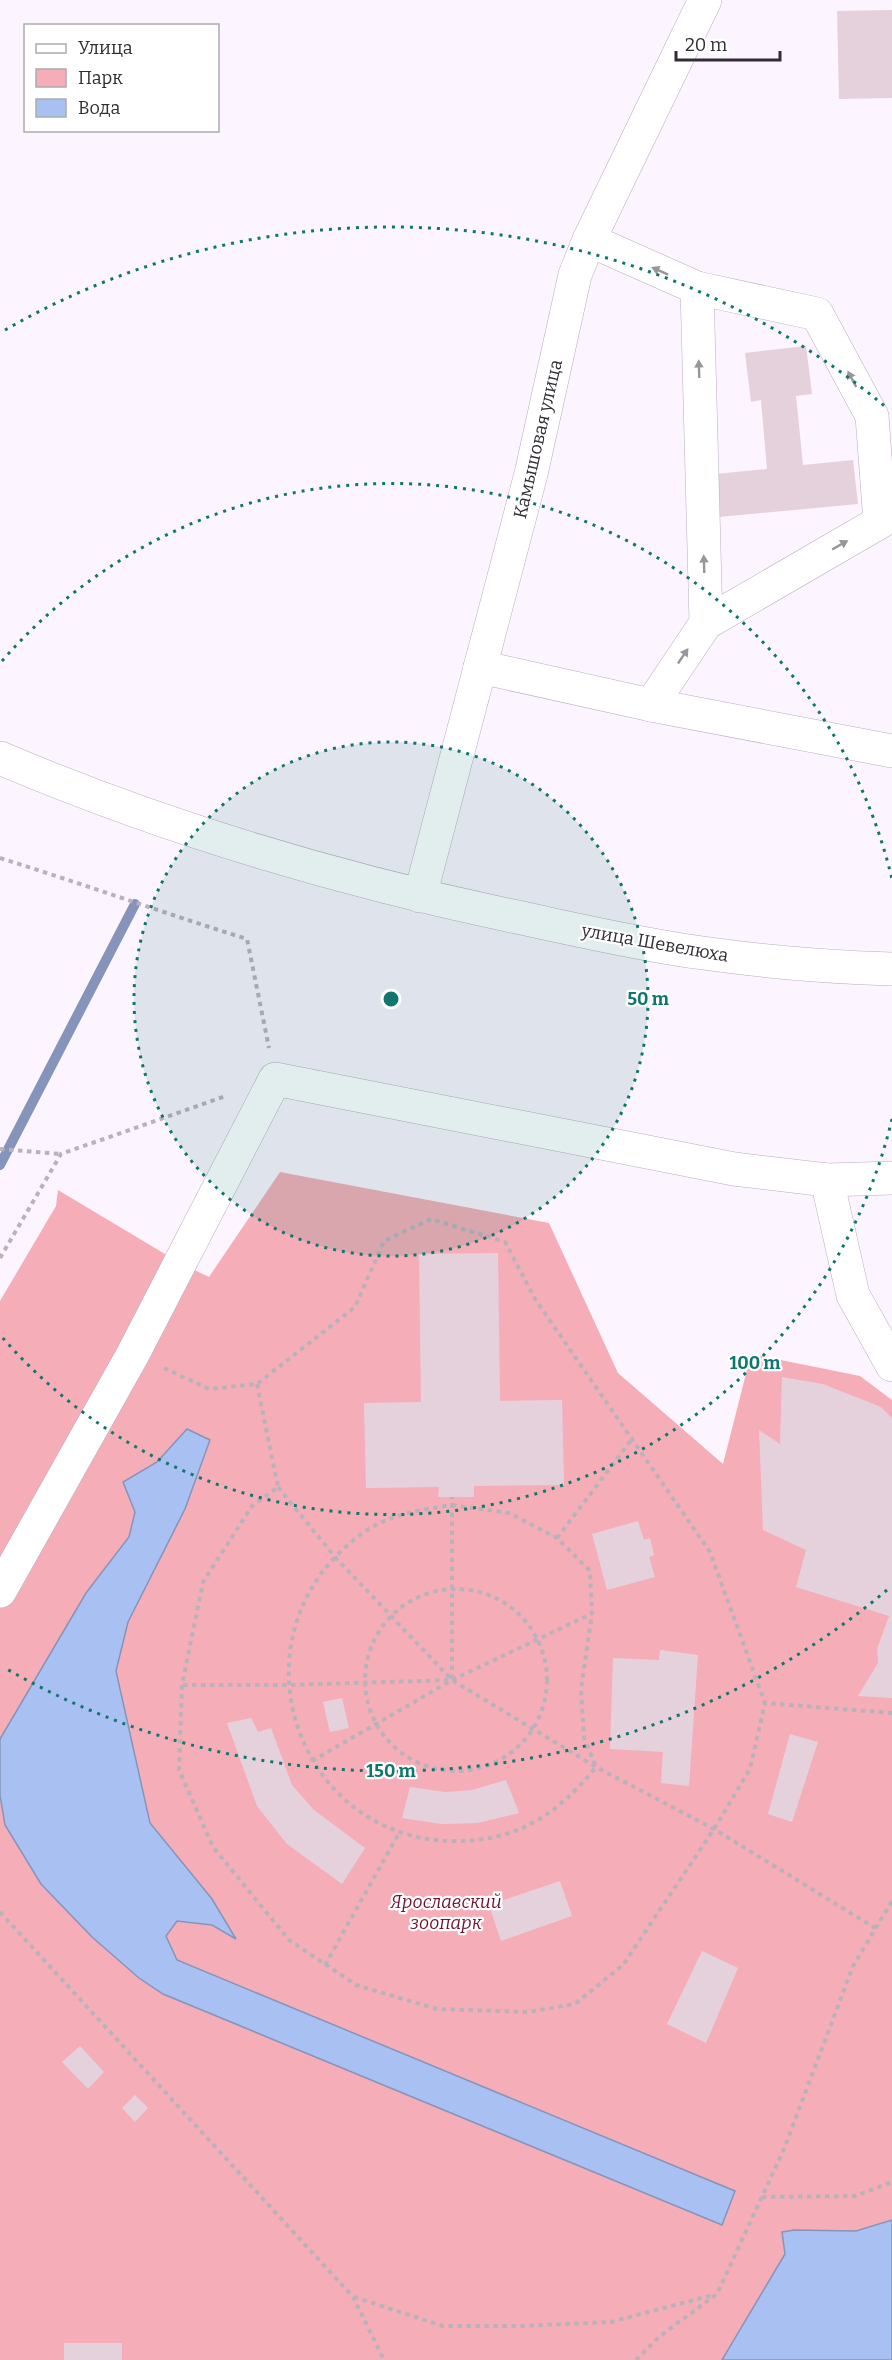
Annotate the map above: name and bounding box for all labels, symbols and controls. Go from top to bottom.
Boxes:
legend [24,24,219,132]
scale bar [676,24,780,62]
text: 20 m [685,34,727,56]
text: Улица [78,37,133,59]
text: Парк [78,67,123,89]
text: Вода [78,97,120,119]
one-way arrow [651,266,669,276]
street label: Камышовая улица [509,357,567,521]
one-way arrow [694,360,704,379]
one-way arrow [847,370,857,387]
one-way arrow [831,540,848,550]
one-way arrow [699,555,709,574]
one-way arrow [678,648,689,665]
street label: улица Шевелюха [579,919,730,967]
text: 50 m [627,988,669,1010]
centre of rings [381,989,401,1009]
text: 100 m [729,1352,781,1374]
text: 150 m [366,1760,416,1782]
park label: Ярославский зоопарк [389,1891,502,1934]

